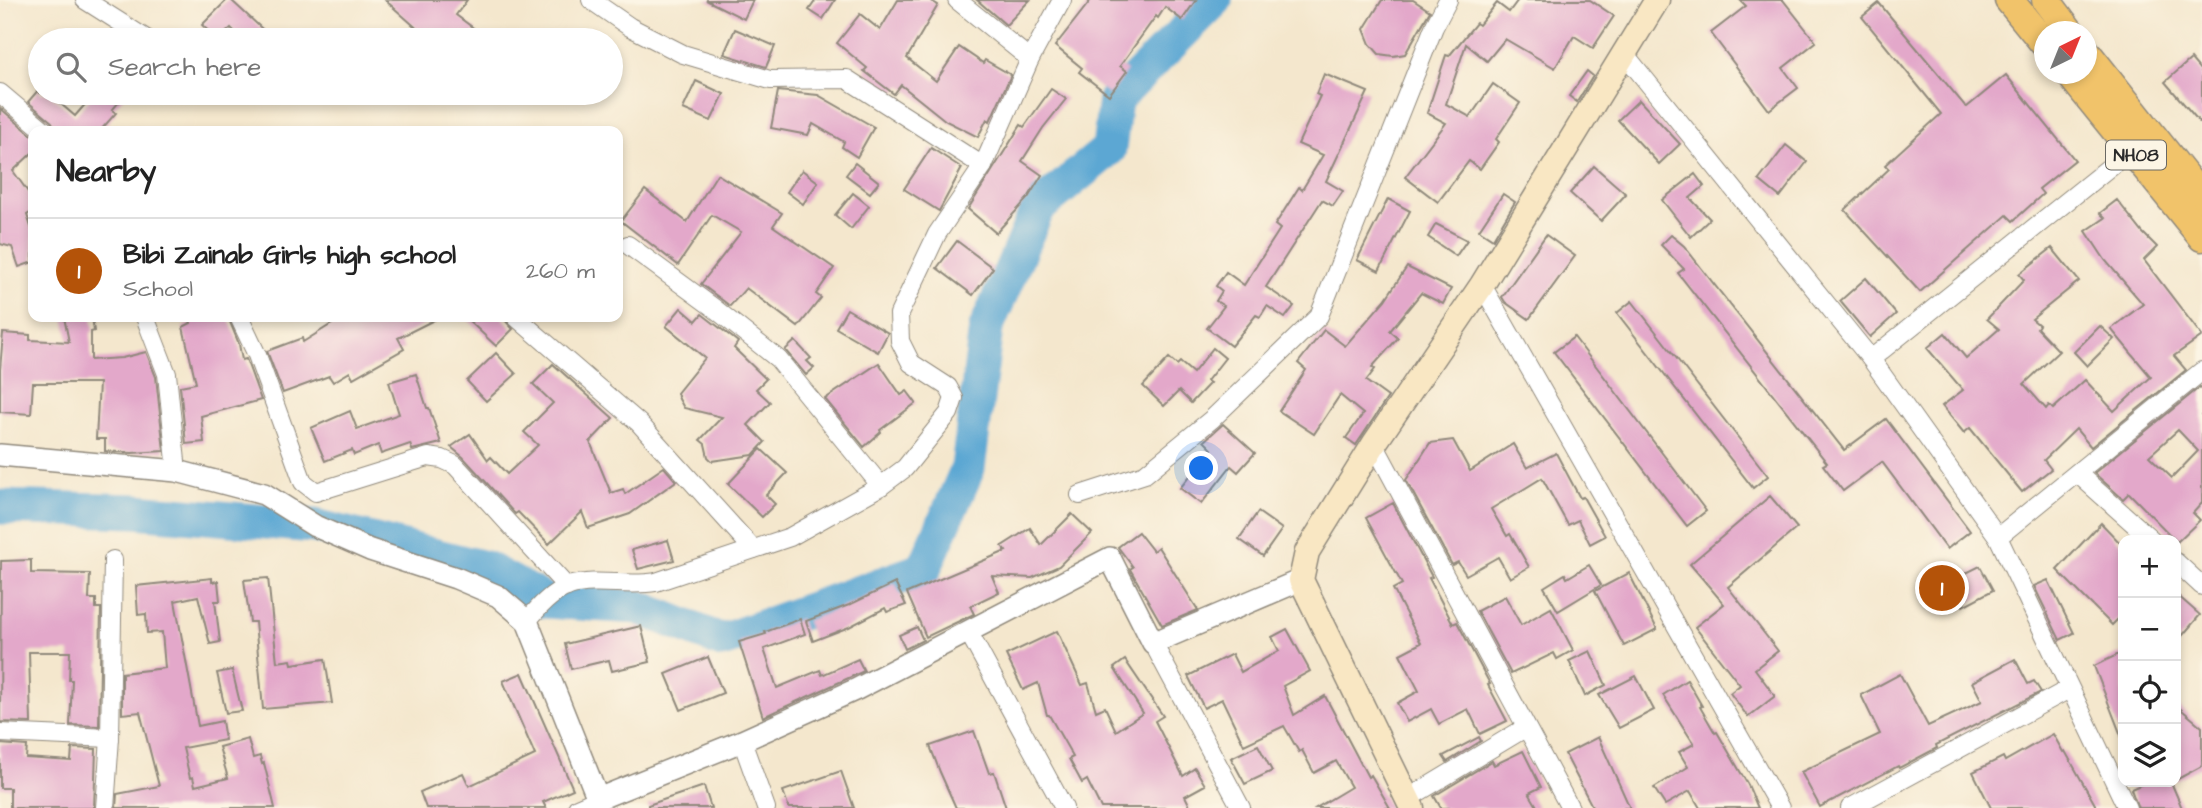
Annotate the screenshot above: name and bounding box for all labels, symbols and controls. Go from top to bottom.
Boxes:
north arrow [2034,21,2097,84]
search box [28,28,623,105]
icon: search [52,48,90,86]
text: Search here [108,49,261,85]
road number: NH08 [2106,140,2166,170]
text: Nearby [56,151,156,193]
text: Bibi Zainab Girls high school [123,237,456,273]
text: 1 [78,255,80,287]
text: 260 m [526,255,595,287]
text: School [123,273,193,305]
your location [1184,451,1218,485]
map controls [2118,535,2181,787]
button: + [2118,535,2181,598]
pin: 1 [1919,562,1965,614]
button: − [2118,598,2181,661]
button: locate [2118,661,2181,724]
button: layers [2118,724,2181,787]

